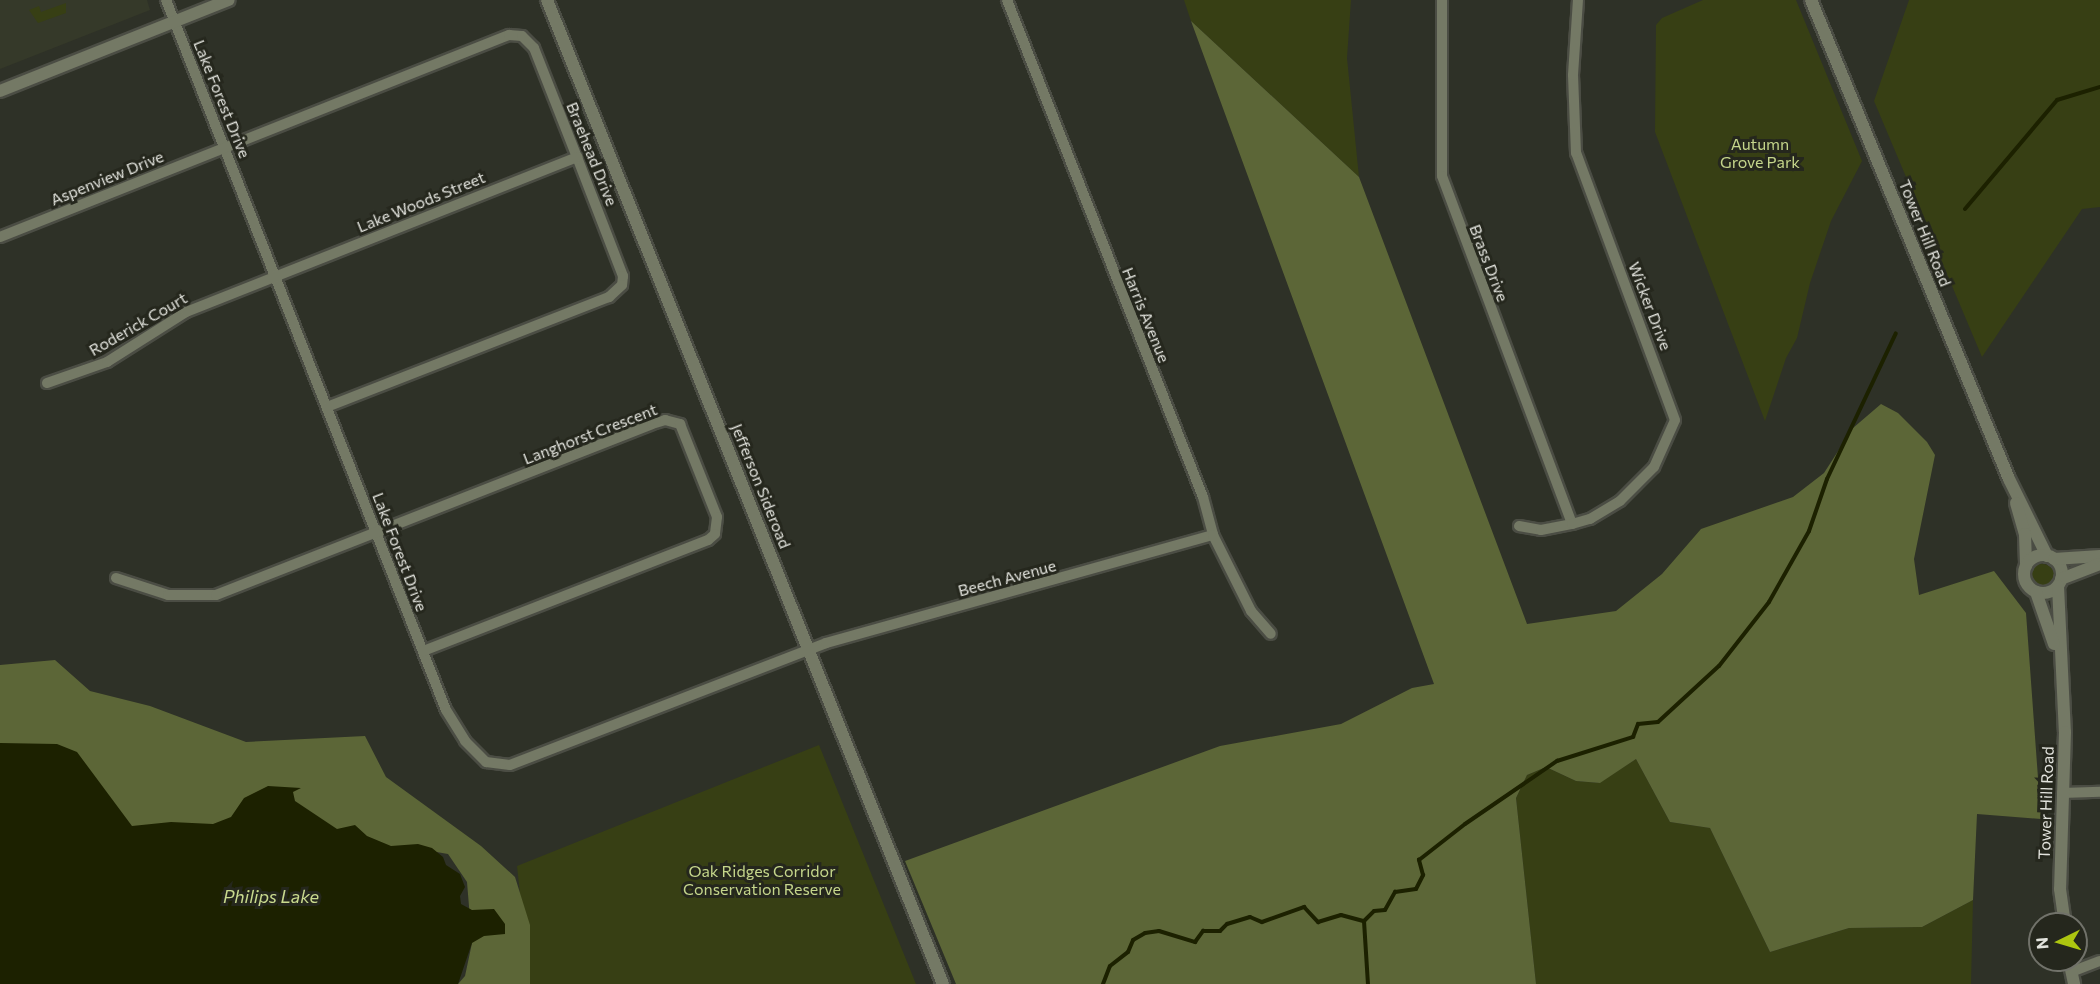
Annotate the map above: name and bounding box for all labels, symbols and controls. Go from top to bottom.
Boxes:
street label: Lake Forest Drive [190,37,254,161]
street label: Braehead Drive [562,99,622,209]
park label: Autumn Grove Park [1720,134,1800,172]
street label: Aspenview Drive [48,147,166,209]
street label: Lake Woods Street [354,168,488,236]
street label: Tower Hill Road [1895,177,1955,289]
street label: Brass Drive [1465,222,1513,304]
street label: Wicker Drive [1624,259,1676,353]
street label: Harris Avenue [1118,265,1174,365]
street label: Roderick Court [86,288,190,360]
street label: Langhorst Crescent [520,400,660,468]
street label: Jefferson Sideroad [727,421,795,551]
street label: Lake Forest Drive [368,490,432,614]
street label: Beech Avenue [956,556,1058,600]
street label: Tower Hill Road [2034,746,2058,860]
park label: Oak Ridges Corridor Conservation Reserve [683,861,841,899]
water label: Philips Lake [223,885,319,907]
north arrow [2028,912,2088,972]
text: N [2032,937,2052,950]

